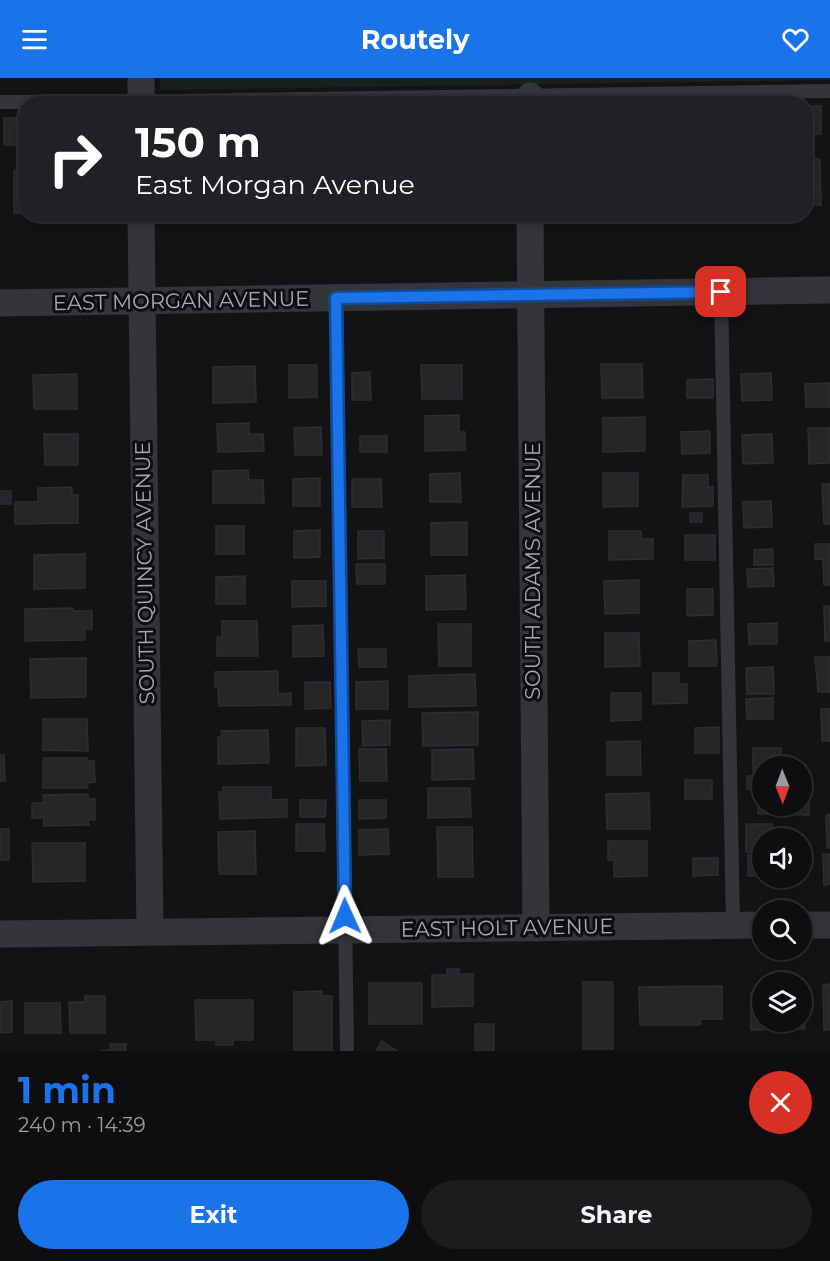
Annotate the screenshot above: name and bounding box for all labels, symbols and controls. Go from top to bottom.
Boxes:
icon: menu [18,23,51,56]
text: Routely [361,23,469,56]
icon: heart [779,23,812,56]
text: 150 m [135,116,261,168]
icon: right [36,120,114,198]
text: East Morgan Avenue [135,168,415,201]
pin [695,266,746,317]
icon: arrive [704,275,737,308]
street label: EAST MORGAN AVENUE [53,286,309,315]
street label: SOUTH QUINCY AVENUE [130,441,159,705]
street label: SOUTH ADAMS AVENUE [520,442,545,700]
north arrow [752,756,812,816]
map controls [752,756,812,1032]
button: sound [752,828,812,888]
position arrow [313,884,377,948]
button: search [752,900,812,960]
street label: EAST HOLT AVENUE [400,913,614,942]
button: layers [752,972,812,1032]
text: 1 min [18,1068,116,1112]
button: close [749,1071,812,1134]
text: 240 m · 14:39 [18,1113,146,1137]
button: Exit [18,1180,409,1249]
button: Share [421,1180,812,1249]

